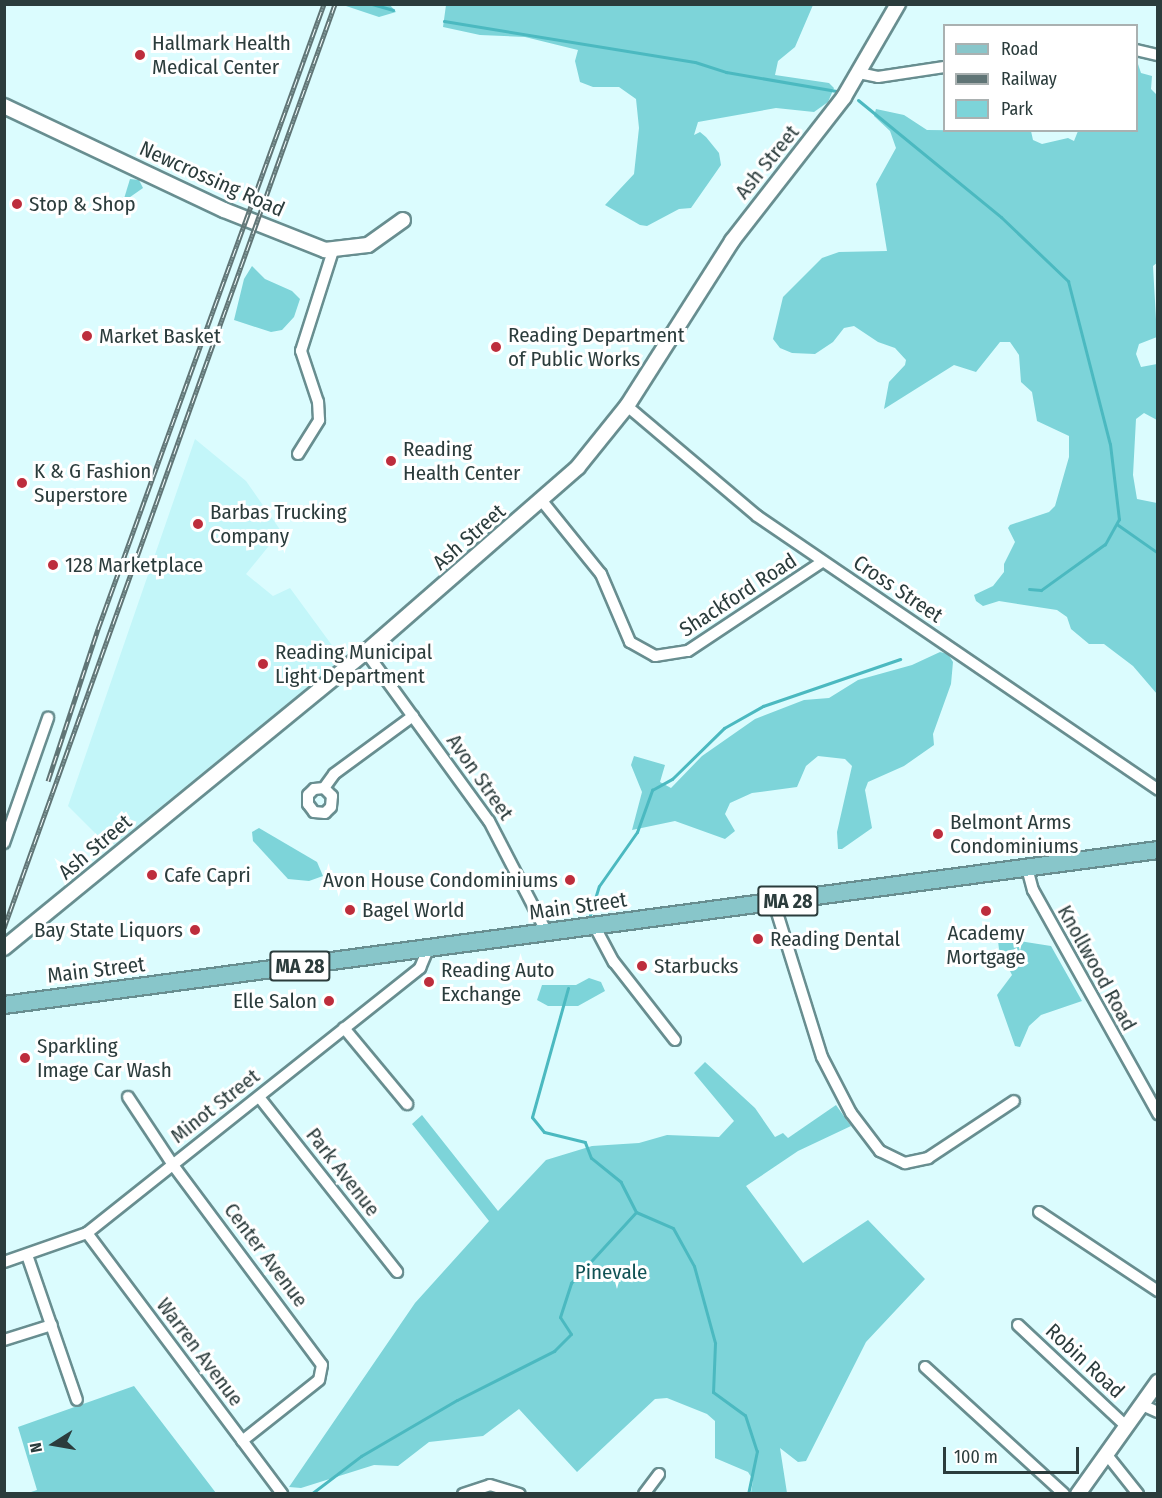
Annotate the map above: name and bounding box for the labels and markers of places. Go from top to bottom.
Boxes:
place label: Hallmark Health Medical Center [152,30,291,80]
marker: Hallmark Health Medical Center [133,48,147,62]
place label: Stop & Shop [29,191,136,217]
marker: Stop & Shop [10,197,24,211]
place label: Reading Department of Public Works [508,322,685,372]
place label: Market Basket [99,323,221,349]
marker: Market Basket [80,329,94,343]
marker: Reading Department of Public Works [489,340,503,354]
place label: Reading Health Center [403,436,520,486]
marker: Reading Health Center [384,454,398,468]
place label: K & G Fashion Superstore [34,458,151,508]
marker: K & G Fashion Superstore [15,476,29,490]
place label: Barbas Trucking Company [210,499,347,549]
marker: Barbas Trucking Company [191,517,205,531]
place label: 128 Marketplace [65,552,203,578]
marker: 128 Marketplace [46,558,60,572]
place label: Reading Municipal Light Department [275,639,432,689]
marker: Reading Municipal Light Department [256,657,270,671]
place label: Belmont Arms Condominiums [950,809,1079,859]
marker: Belmont Arms Condominiums [931,827,945,841]
place label: Cafe Capri [164,862,251,888]
place label: Avon House Condominiums [323,867,558,893]
marker: Cafe Capri [145,868,159,882]
marker: Avon House Condominiums [563,873,577,887]
place label: Bagel World [362,897,465,923]
marker: Bagel World [343,903,357,917]
marker: Academy Mortgage [979,904,993,918]
place label: Bay State Liquors [34,917,183,943]
place label: Academy Mortgage [946,920,1026,970]
marker: Bay State Liquors [188,923,202,937]
place label: Reading Dental [770,926,900,952]
marker: Reading Dental [751,932,765,946]
place label: Starbucks [654,953,739,979]
place label: Reading Auto Exchange [441,957,555,1007]
marker: Starbucks [635,959,649,973]
marker: Reading Auto Exchange [422,975,436,989]
place label: Elle Salon [233,988,317,1014]
marker: Elle Salon [322,994,336,1008]
place label: Sparkling Image Car Wash [37,1033,172,1083]
marker: Sparkling Image Car Wash [18,1051,32,1065]

